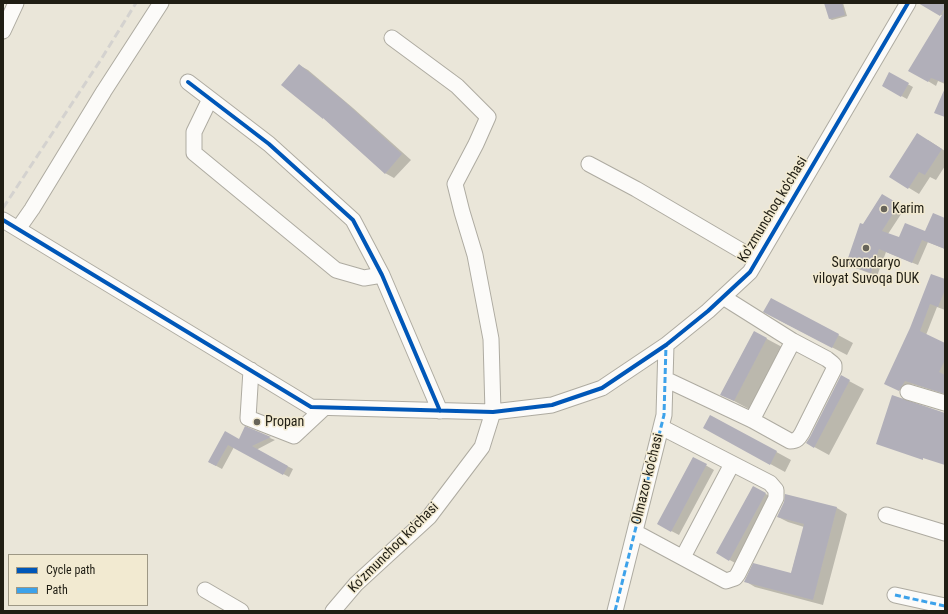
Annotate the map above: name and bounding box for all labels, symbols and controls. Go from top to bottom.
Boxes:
street label: Ko'zmunchoq ko'chasi [735,154,811,266]
place label: Karim [892,201,924,217]
marker: Karim [879,204,889,214]
marker: Surxondaryo viloyat Suvoqa DUK [861,243,871,253]
place label: Surxondaryo viloyat Suvoqa DUK [813,255,919,288]
place label: Propan [265,414,304,430]
marker: Propan [252,417,262,427]
street label: Olmazor ko'chasi [629,432,667,526]
street label: Ko'zmunchoq ko'chasi [345,499,443,597]
legend [8,554,148,606]
text: Cycle path [46,563,95,577]
text: Path [46,583,68,597]

